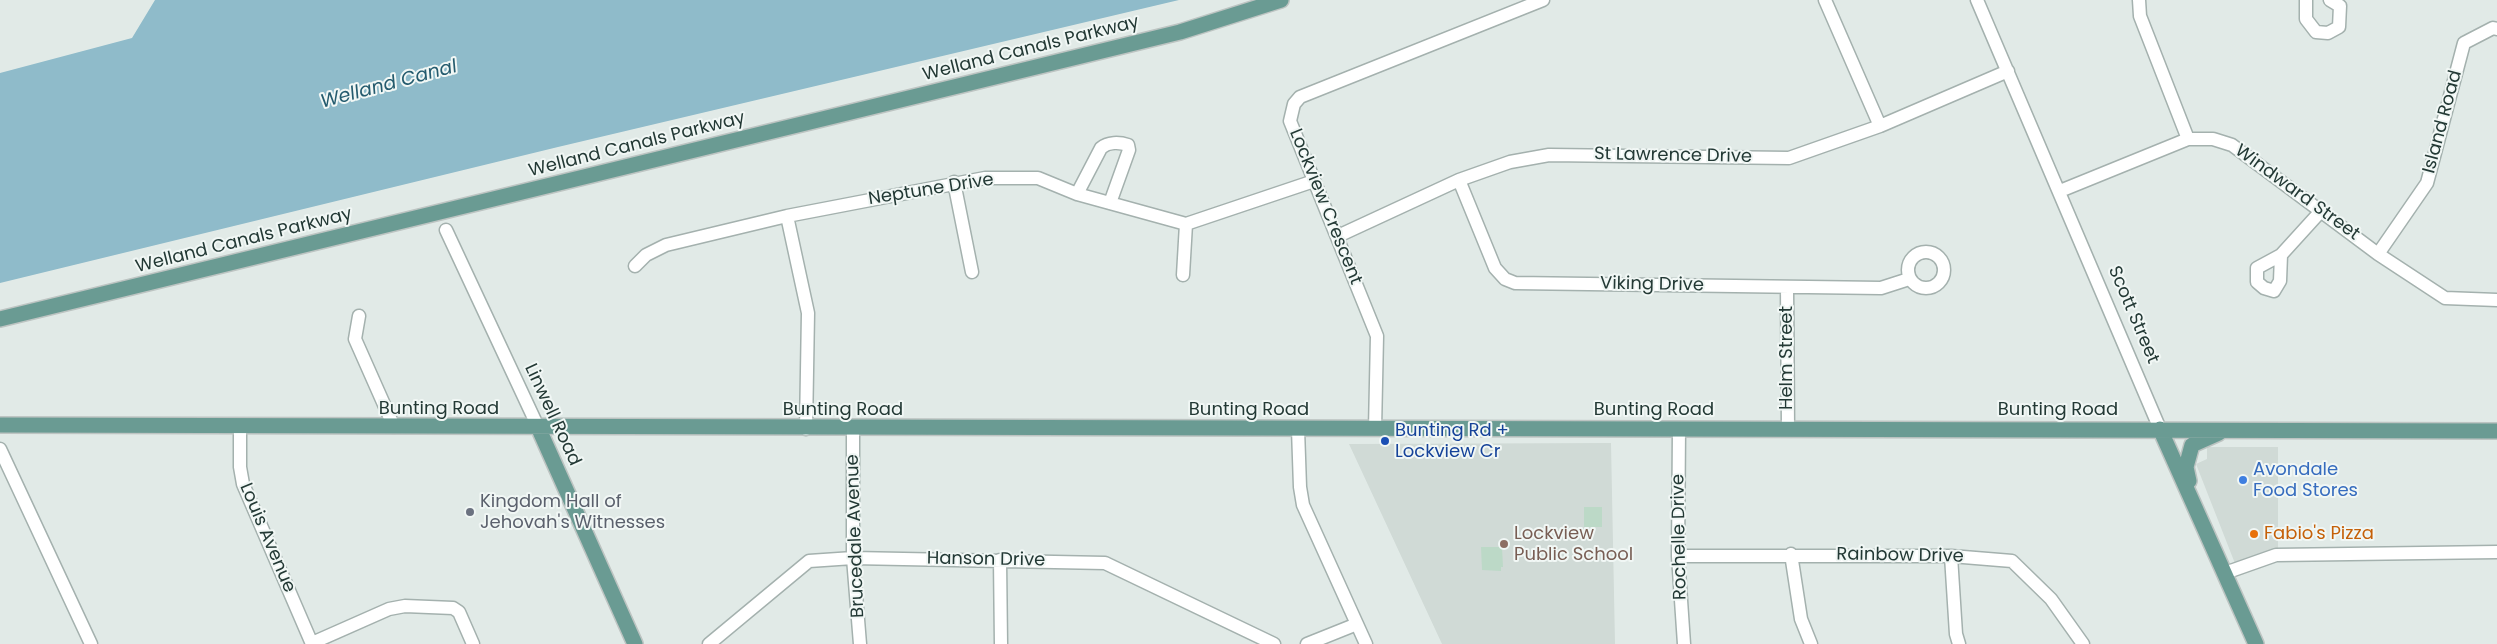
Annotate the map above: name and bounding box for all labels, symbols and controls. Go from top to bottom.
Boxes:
street label: Welland Canals Parkway [921,12,1141,86]
water label: Welland Canal [318,56,460,114]
street label: Island Road [2419,68,2467,176]
street label: Welland Canals Parkway [527,108,747,182]
street label: Lockview Crescent [1284,126,1366,288]
street label: Windward Street [2230,140,2364,246]
street label: St Lawrence Drive [1594,144,1752,168]
street label: Neptune Drive [867,169,995,211]
street label: Welland Canals Parkway [134,204,354,278]
street label: Scott Street [2103,263,2163,367]
street label: Viking Drive [1600,273,1704,297]
street label: Helm Street [1776,306,1798,410]
street label: Linwell Road [519,361,585,469]
street label: Bunting Road [379,398,499,420]
street label: Bunting Road [783,399,903,421]
street label: Bunting Road [1189,399,1309,421]
street label: Bunting Road [1594,399,1714,421]
street label: Bunting Road [1998,399,2118,421]
place label: Bunting Rd + Lockview Cr [1395,420,1509,462]
marker: Bunting Rd + Lockview Cr [1379,435,1391,447]
street label: Brucedale Avenue [842,454,870,618]
place label: Avondale Food Stores [2253,459,2358,502]
street label: Rochelle Drive [1668,474,1692,600]
marker: Avondale Food Stores [2237,474,2249,486]
street label: Louis Avenue [234,480,300,596]
place label: Kingdom Hall of Jehovah's Witnesses [480,491,665,534]
marker: Kingdom Hall of Jehovah's Witnesses [464,506,476,518]
place label: Lockview Public School [1514,523,1633,566]
place label: Fabio's Pizza [2264,523,2374,545]
marker: Fabio's Pizza [2248,528,2260,540]
marker: Lockview Public School [1498,538,1510,550]
street label: Rainbow Drive [1836,544,1964,568]
street label: Hanson Drive [927,548,1045,572]

